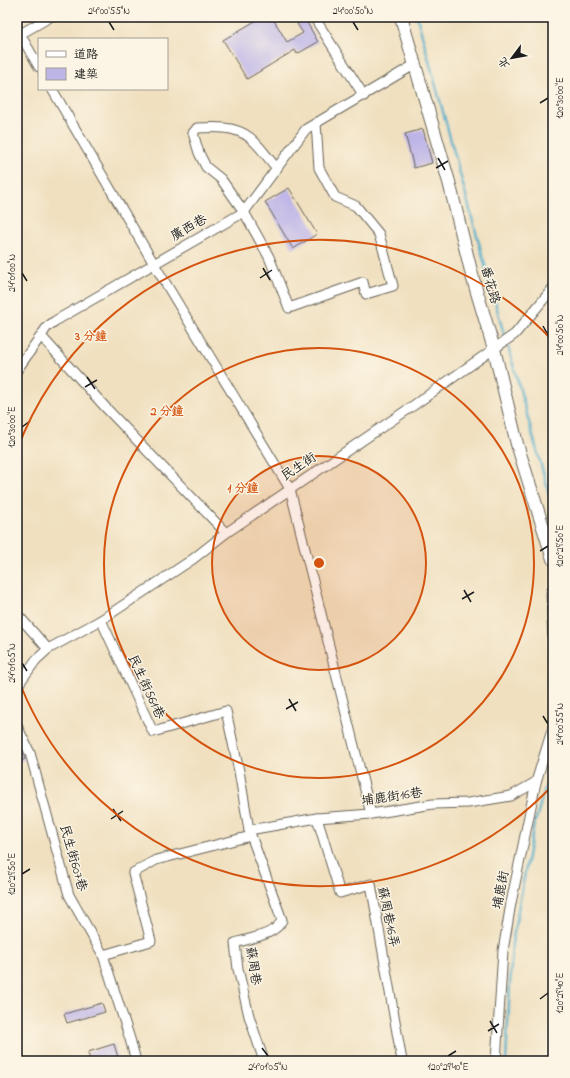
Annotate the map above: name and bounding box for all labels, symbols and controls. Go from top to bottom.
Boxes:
text: 24°00'55"N [88,4,130,19]
text: 24°00'50"N [333,4,374,19]
legend [38,38,168,90]
north arrow [492,38,532,78]
text: 道路 [74,46,98,64]
text: 北 [495,54,514,72]
text: 建築 [74,66,98,84]
text: 120°30'00"E [553,77,568,119]
street label: 廣西巷 [167,210,211,246]
text: 24°01'00"N [5,254,20,292]
street label: 番花路 [475,264,505,306]
text: 24°00'50"N [553,314,568,355]
text: 3 分鐘 [74,328,107,346]
text: 2 分鐘 [150,403,183,421]
text: 120°30'00"E [5,406,20,448]
street label: 民生街 [278,448,320,486]
text: 1 分鐘 [228,480,258,498]
text: 120°29'50"E [553,525,568,567]
centre of rings [312,556,326,570]
text: 24°01'05"N [5,643,20,683]
street label: 民生街561巷 [123,652,169,722]
text: 24°00'55"N [553,703,568,745]
street label: 埔鹿街16巷 [360,783,424,811]
street label: 民生街607巷 [54,822,92,894]
text: 120°29'50"E [5,853,20,895]
street label: 埔鹿街 [488,869,514,911]
street label: 蘇周巷16弄 [372,885,404,949]
street label: 蘇周巷 [241,945,265,987]
text: 120°29'40"E [553,972,568,1014]
text: 24°01'05"N [248,1060,288,1075]
text: 120°29'40"E [427,1060,469,1075]

